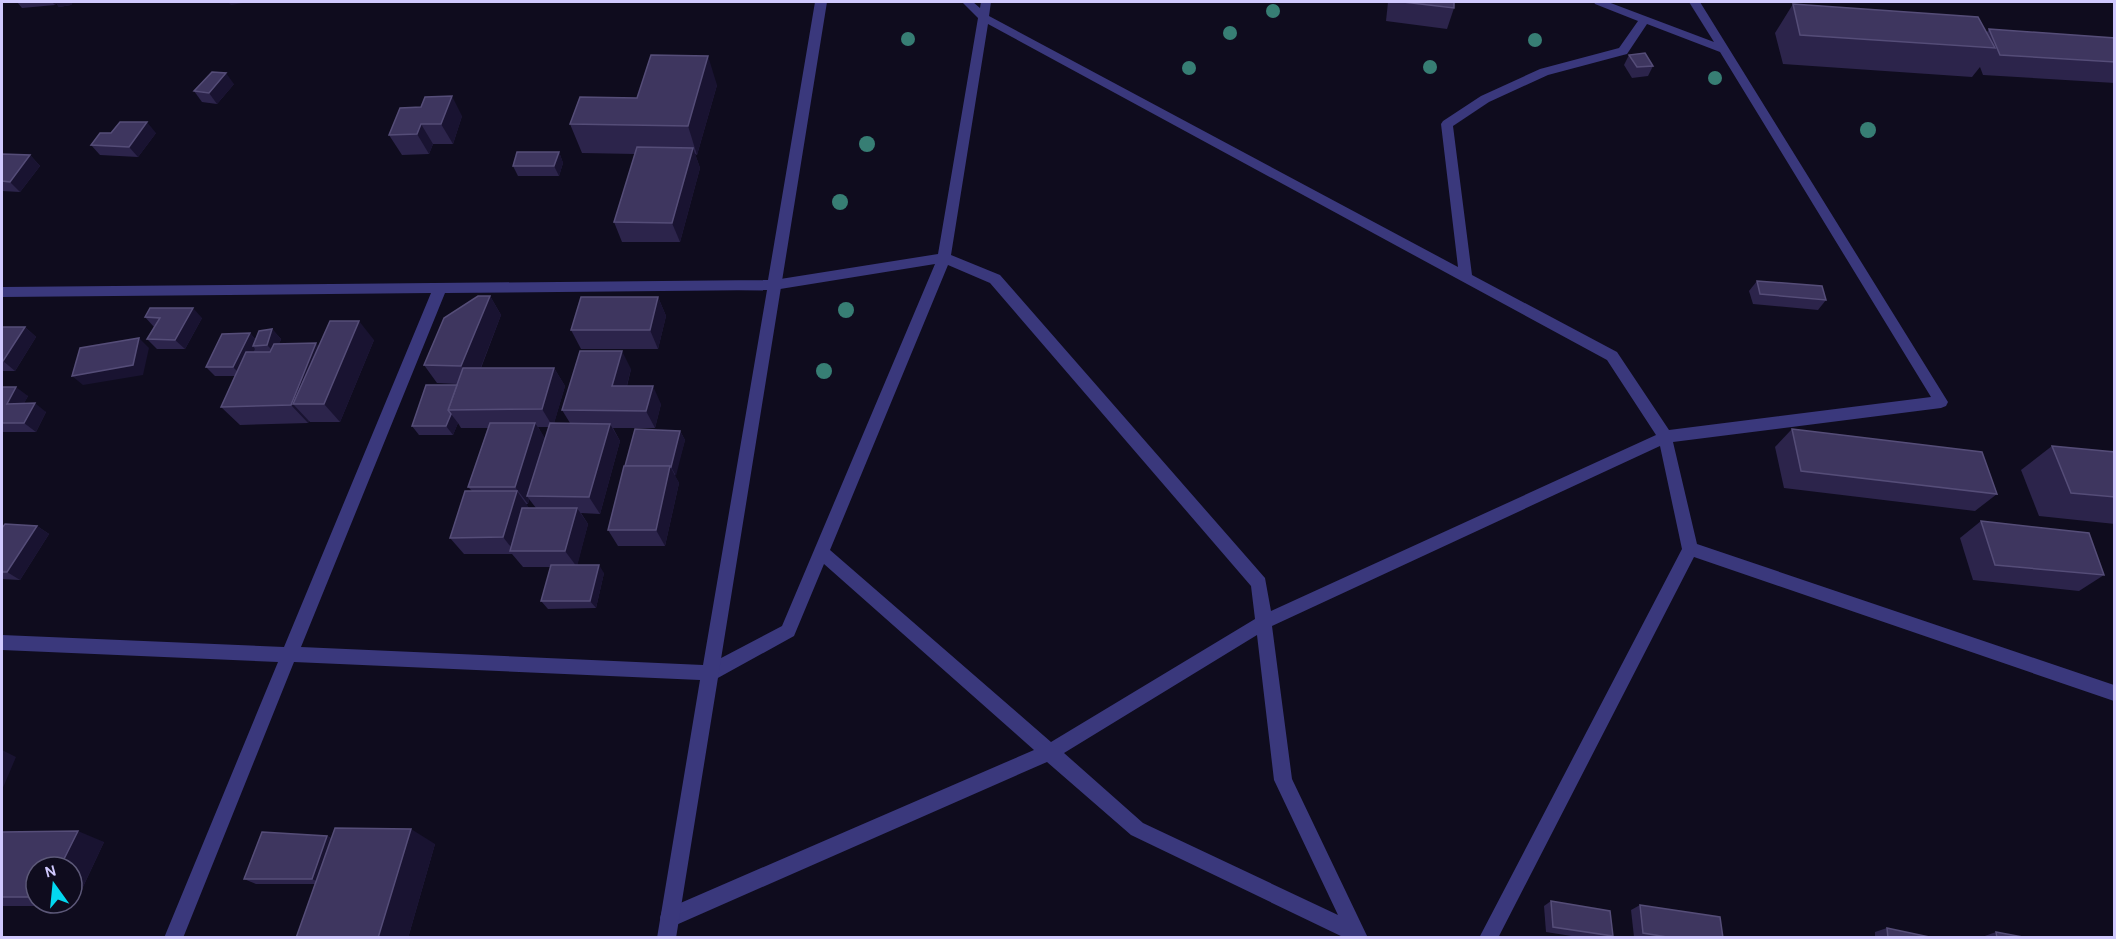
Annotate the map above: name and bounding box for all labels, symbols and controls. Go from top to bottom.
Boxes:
north arrow [24,855,84,915]
text: N [42,860,58,882]

